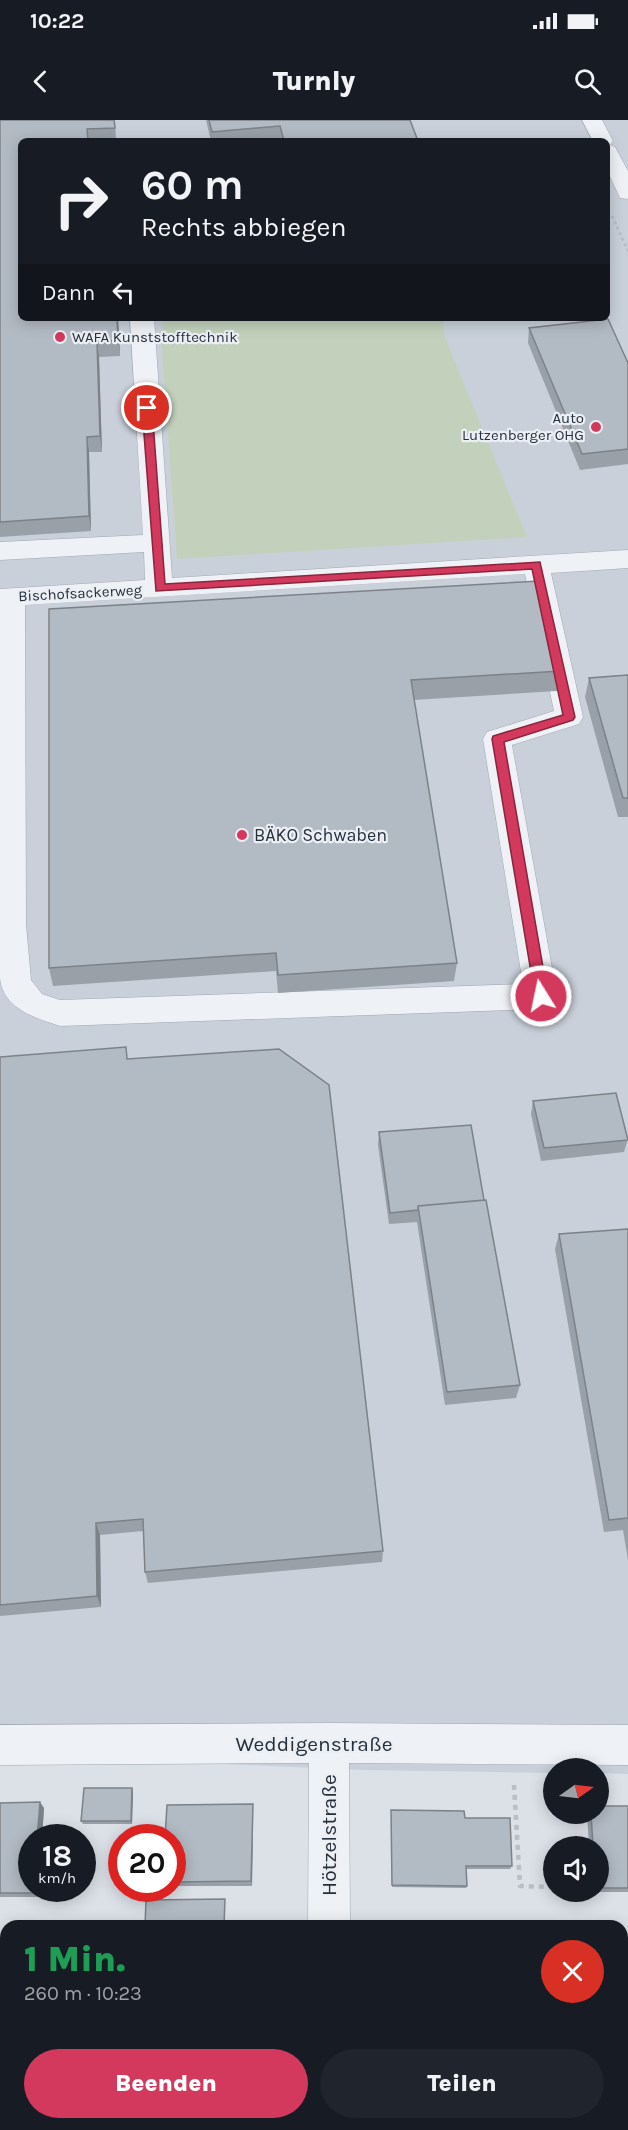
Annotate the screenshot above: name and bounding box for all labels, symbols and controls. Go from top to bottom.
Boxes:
text: 10:22 [30,8,84,34]
icon: back [24,65,57,98]
text: Turnly [273,65,355,97]
icon: search [571,65,604,98]
text: 60 m [141,160,244,210]
icon: right [42,162,120,240]
text: Rechts abbiegen [141,211,347,243]
icon: left [107,276,140,309]
text: Dann [42,280,95,306]
place label: WAFA Kunststofftechnik [72,328,238,346]
marker: WAFA Kunststofftechnik [53,330,67,344]
pin [121,382,172,433]
icon: arrive [130,391,163,424]
place label: Auto Lutzenberger OHG [462,409,584,444]
marker: Auto Lutzenberger OHG [589,420,603,434]
street label: Bischofsackerweg [18,581,143,605]
place label: BÄKO Schwaben [254,824,387,846]
marker: BÄKO Schwaben [235,828,249,842]
position arrow [509,964,573,1028]
street label: Weddigenstraße [235,1732,393,1756]
north arrow [543,1758,609,1824]
map controls [543,1758,609,1902]
street label: Hötzelstraße [317,1774,341,1896]
speed limit sign: 20 [108,1824,186,1902]
button: sound [543,1836,609,1902]
text: 18 [42,1838,72,1874]
text: km/h [38,1869,76,1887]
text: 1 Min. [24,1938,125,1980]
button: close [541,1940,604,2003]
text: 260 m · 10:23 [24,1982,142,2005]
button: Beenden [24,2049,308,2118]
button: Teilen [320,2049,604,2118]

